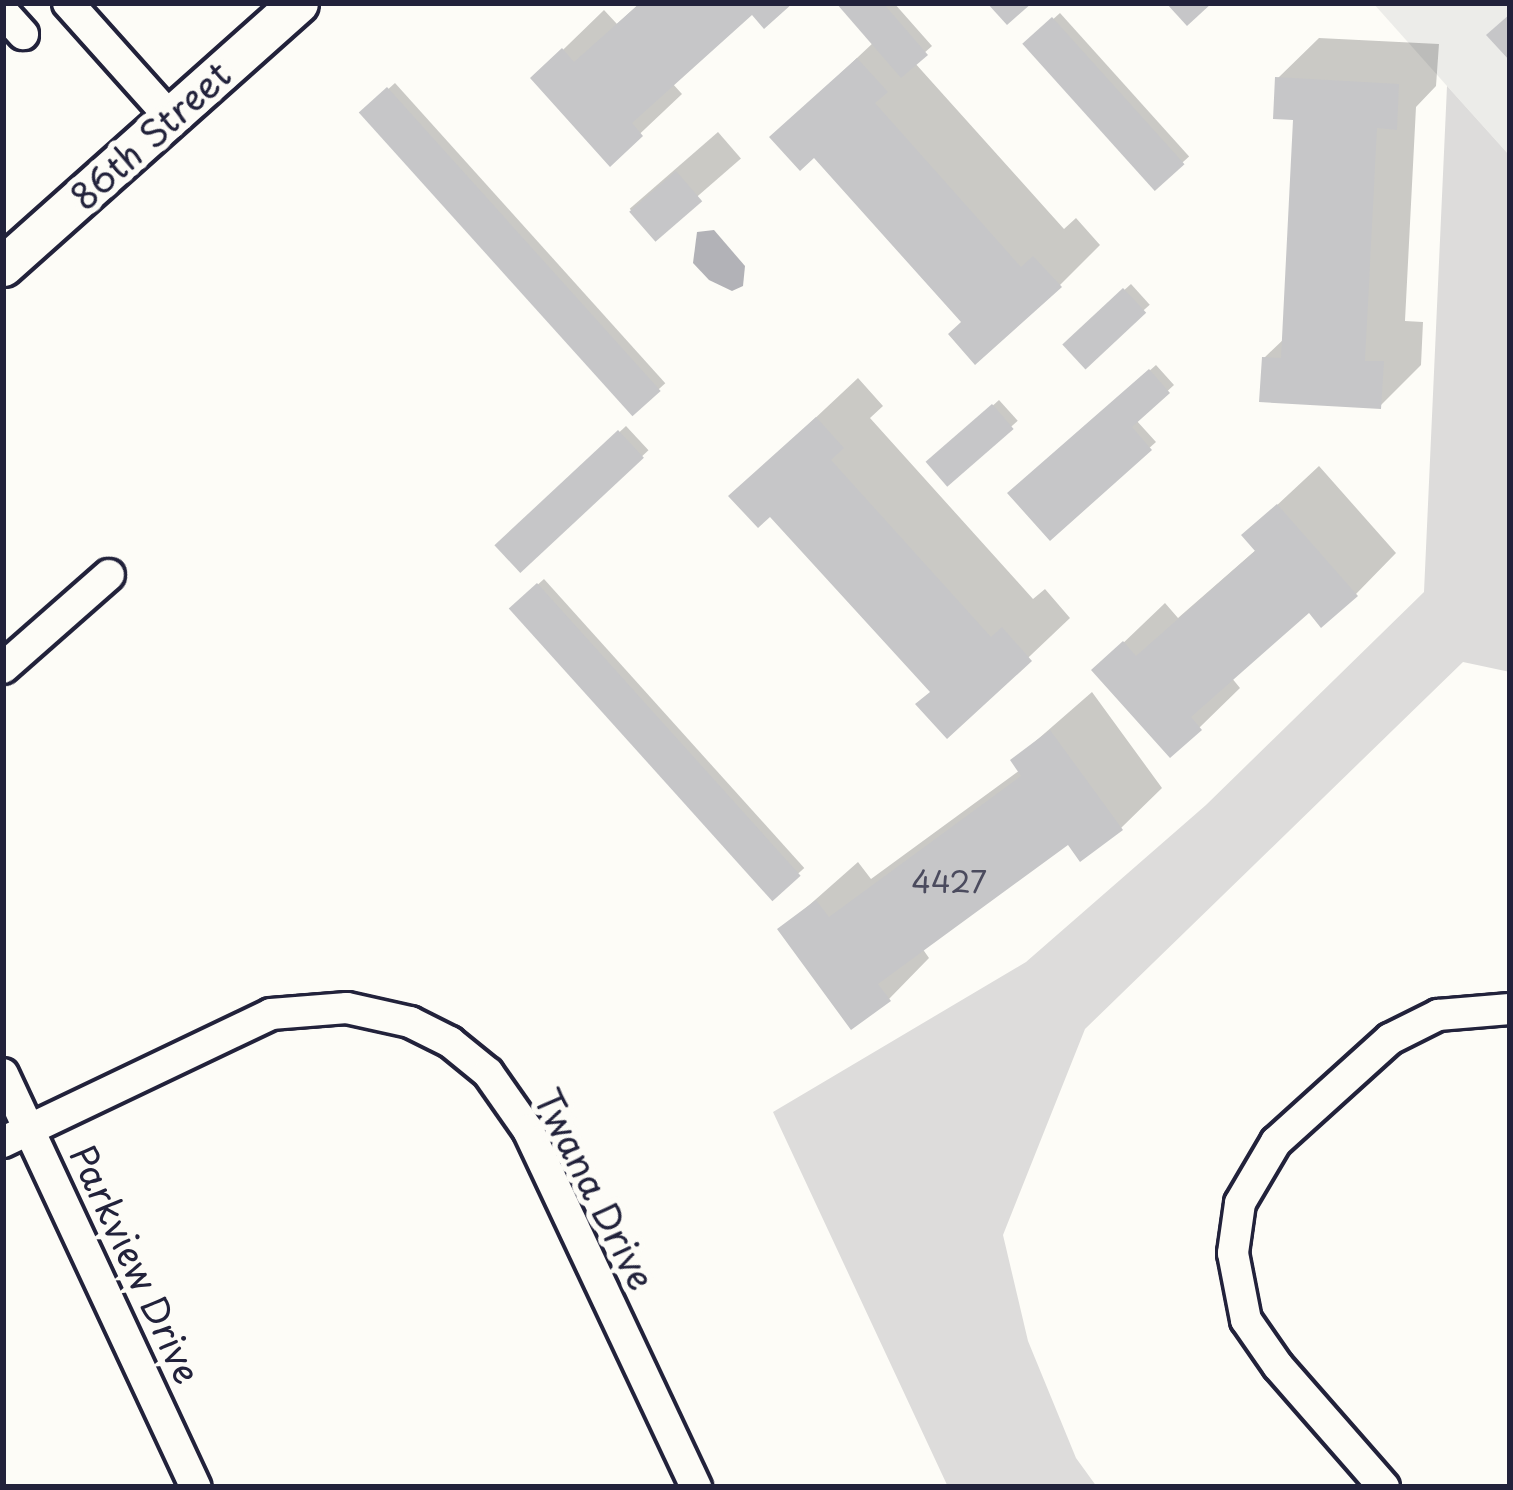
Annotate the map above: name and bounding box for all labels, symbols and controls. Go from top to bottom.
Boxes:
street label: 86th Street [60,51,240,219]
house number: 4427 [911,863,987,899]
street label: Twana Drive [526,1081,664,1297]
street label: Parkview Drive [62,1137,210,1391]

